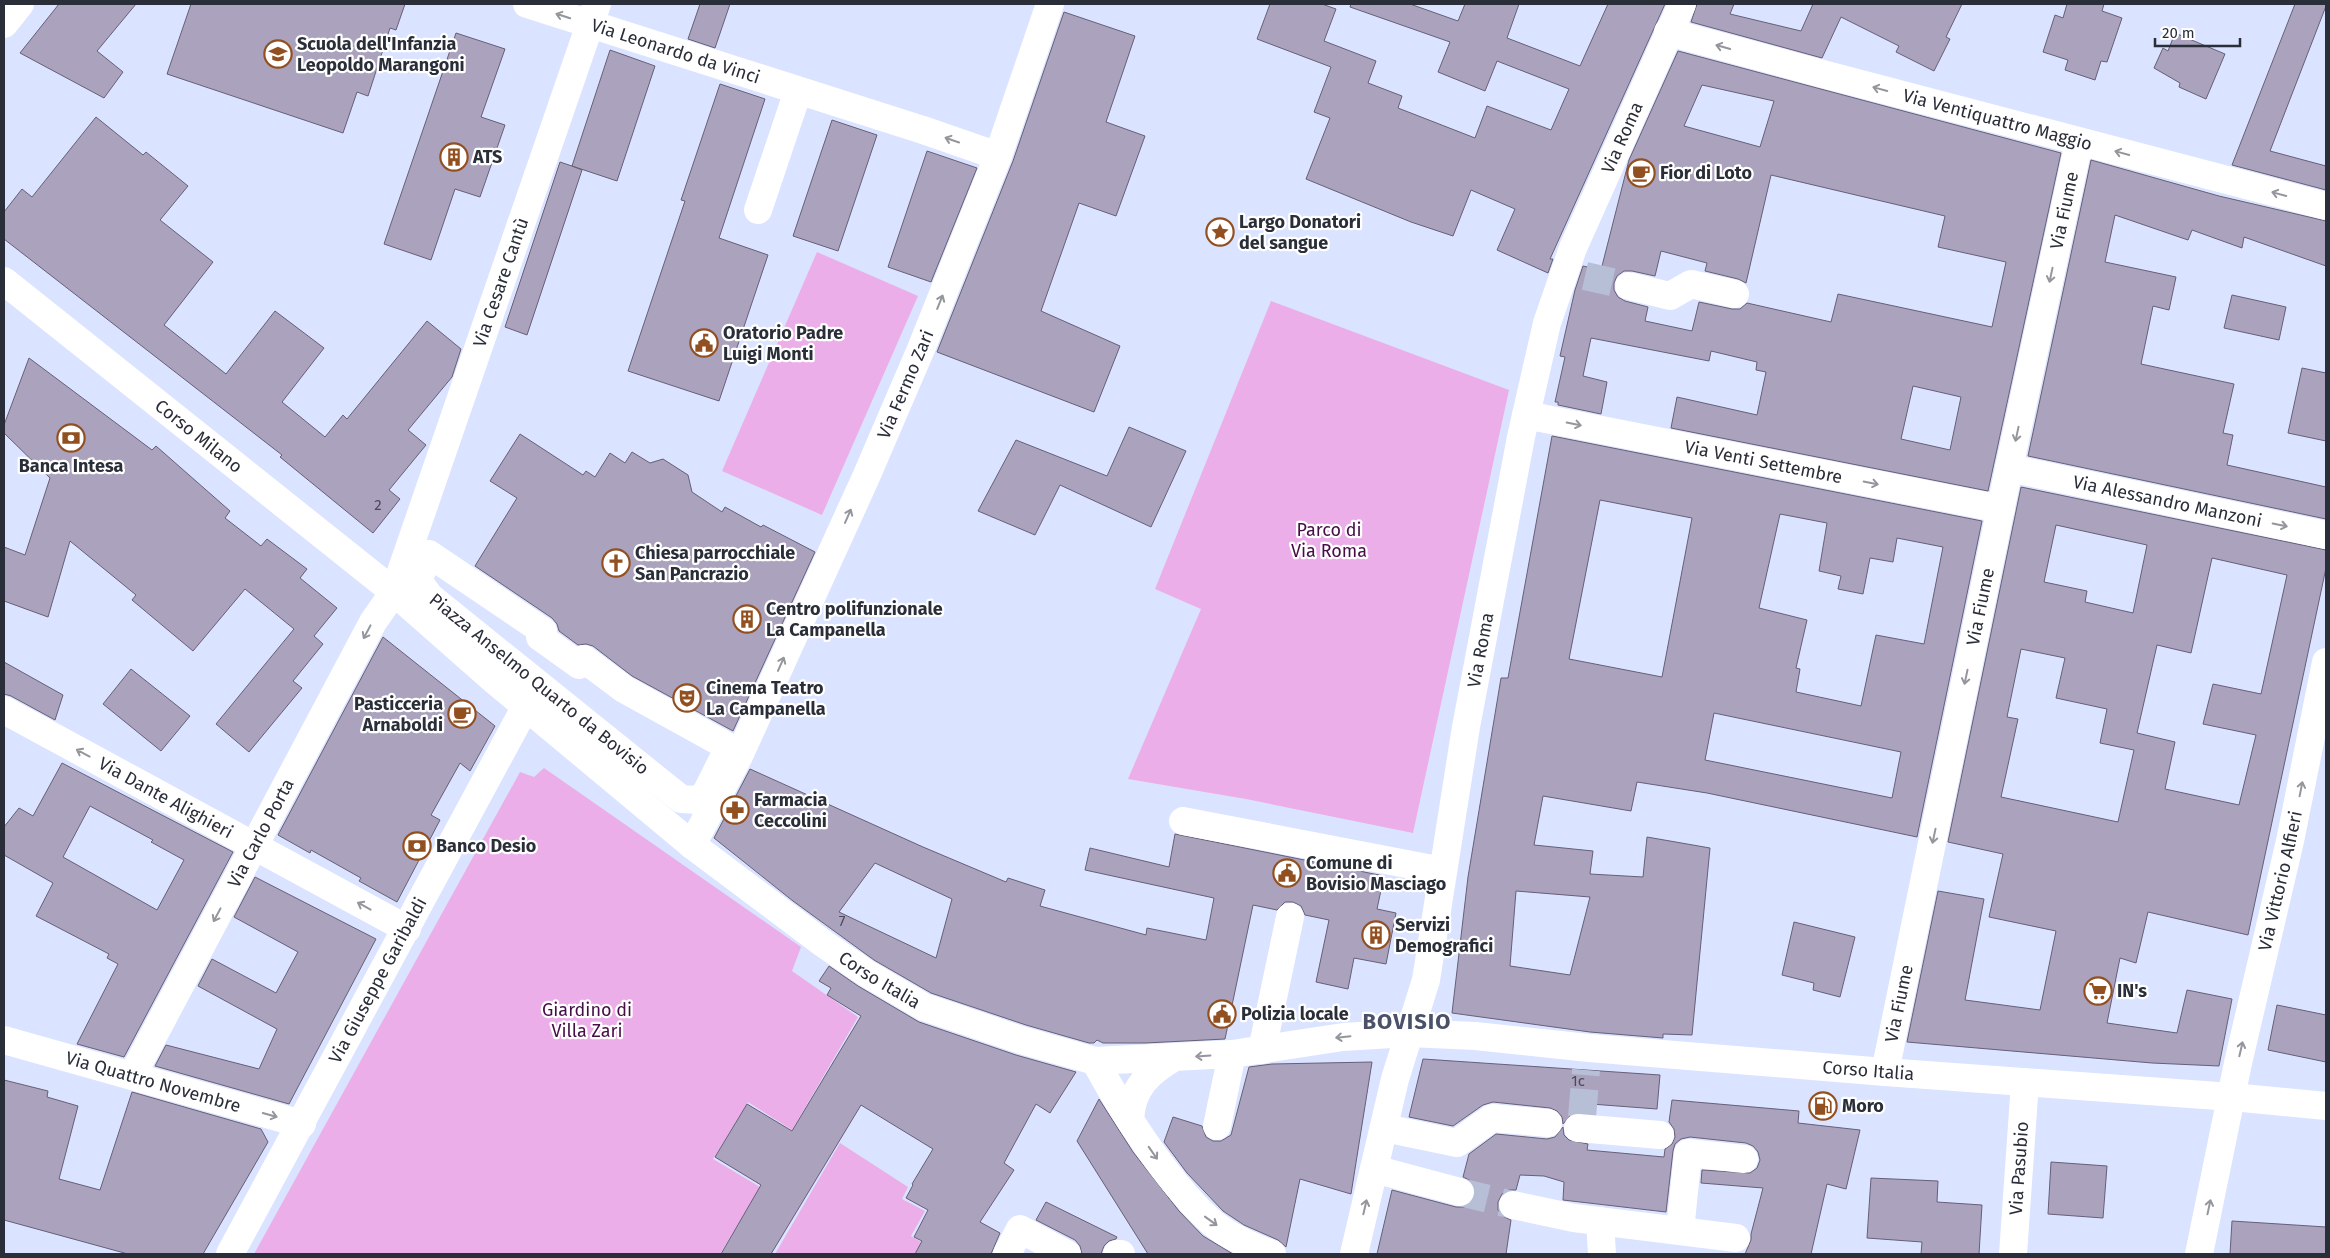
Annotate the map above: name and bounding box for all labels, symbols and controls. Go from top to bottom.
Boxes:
one-way arrow [556,11,572,20]
street label: Via Leonardo da Vinci [588,14,763,88]
scale bar [2155,15,2240,47]
text: 20 m [2162,24,2195,42]
place label: Scuola dell'Infanzia Leopoldo Marangoni [297,33,465,76]
school or university icon: Scuola dell'Infanzia Leopoldo Marangoni [263,39,293,69]
one-way arrow [1716,42,1732,51]
one-way arrow [1873,84,1889,94]
street label: Via Ventiquattro Maggio [1900,84,2095,155]
street label: Via Roma [1597,98,1648,177]
one-way arrow [944,134,960,144]
building icon: ATS [439,142,469,172]
place label: ATS [472,146,502,168]
one-way arrow [2114,148,2130,157]
cafe icon: Fior di Loto [1626,158,1656,188]
place label: Fior di Loto [1660,162,1752,184]
street label: Via Fiume [2045,170,2083,251]
one-way arrow [2272,189,2288,198]
place label: Largo Donatori del sangue [1239,211,1361,254]
street label: Via Cesare Cantù [468,215,533,350]
place icon: Largo Donatori del sangue [1205,217,1235,247]
one-way arrow [2046,266,2055,282]
one-way arrow [935,295,945,310]
place label: Oratorio Padre Luigi Monti [723,322,843,365]
street label: Via Fermo Zari [873,327,939,442]
public building icon: Oratorio Padre Luigi Monti [689,328,719,358]
street label: Corso Milano [150,395,247,478]
one-way arrow [1565,420,1581,429]
bank icon: Banca Intesa [56,423,86,453]
one-way arrow [2011,425,2021,441]
street label: Via Venti Settembre [1683,436,1844,488]
place label: Banca Intesa [19,455,123,477]
street label: Via Alessandro Manzoni [2071,471,2264,532]
one-way arrow [1862,479,1878,488]
house number: 2 [374,496,382,514]
one-way arrow [844,509,853,524]
park label: Parco di Via Roma [1291,519,1367,562]
one-way arrow [2271,521,2287,530]
place label: Chiesa parrocchiale San Pancrazio [635,542,795,585]
church icon: Chiesa parrocchiale San Pancrazio [601,548,631,578]
street label: Via Fiume [1962,566,1999,647]
street label: Piazza Anselmo Quarto da Bovisio [425,589,653,779]
place label: Centro polifunzionale La Campanella [766,598,943,641]
building icon: Centro polifunzionale La Campanella [732,604,762,634]
street label: Via Roma [1463,611,1498,689]
one-way arrow [362,625,372,640]
one-way arrow [776,657,786,672]
one-way arrow [1961,668,1971,684]
place label: Cinema Teatro La Campanella [706,677,826,720]
theatre icon: Cinema Teatro La Campanella [672,683,702,713]
place label: Pasticceria Arnaboldi [354,693,443,736]
cafe icon: Pasticceria Arnaboldi [447,699,477,729]
one-way arrow [75,748,90,758]
street label: Via Dante Alighieri [95,752,237,843]
street label: Via Carlo Porta [223,775,299,891]
one-way arrow [2296,781,2306,797]
place label: Farmacia Ceccolini [754,789,828,832]
pharmacy icon: Farmacia Ceccolini [720,795,750,825]
street label: Via Vittorio Alfieri [2254,809,2307,953]
one-way arrow [1928,827,1938,843]
bank icon: Banco Desio [402,831,432,861]
place label: Banco Desio [436,835,536,857]
place label: Comune di Bovisio Masciago [1306,852,1446,895]
public building icon: Comune di Bovisio Masciago [1272,858,1302,888]
street label: Via Giuseppe Garibaldi [324,894,431,1067]
one-way arrow [357,901,372,910]
one-way arrow [212,907,221,922]
house number: 7 [839,912,846,930]
place label: Servizi Demografici [1395,914,1493,957]
building icon: Servizi Demografici [1361,920,1391,950]
street label: Corso Italia [834,946,924,1013]
street label: Via Fiume [1880,963,1918,1044]
supermarket icon: IN's [2083,976,2113,1006]
place label: IN's [2117,980,2147,1002]
park label: Giardino di Villa Zari [542,999,632,1042]
public building icon: Polizia locale [1207,999,1237,1029]
place label: Polizia locale [1241,1003,1349,1025]
district label: BOVISIO [1363,1008,1451,1035]
one-way arrow [1336,1032,1352,1042]
one-way arrow [2237,1042,2246,1058]
street label: Via Quattro Novembre [63,1047,243,1117]
one-way arrow [1195,1051,1211,1060]
street label: Corso Italia [1822,1056,1915,1085]
house number: 1c [1571,1072,1585,1090]
fuel station icon: Moro [1808,1091,1838,1121]
place label: Moro [1842,1095,1884,1117]
one-way arrow [261,1111,277,1120]
street label: Via Pasubio [2005,1121,2033,1216]
one-way arrow [1149,1145,1159,1159]
one-way arrow [1361,1199,1370,1215]
one-way arrow [2205,1199,2214,1215]
one-way arrow [1204,1216,1218,1226]

